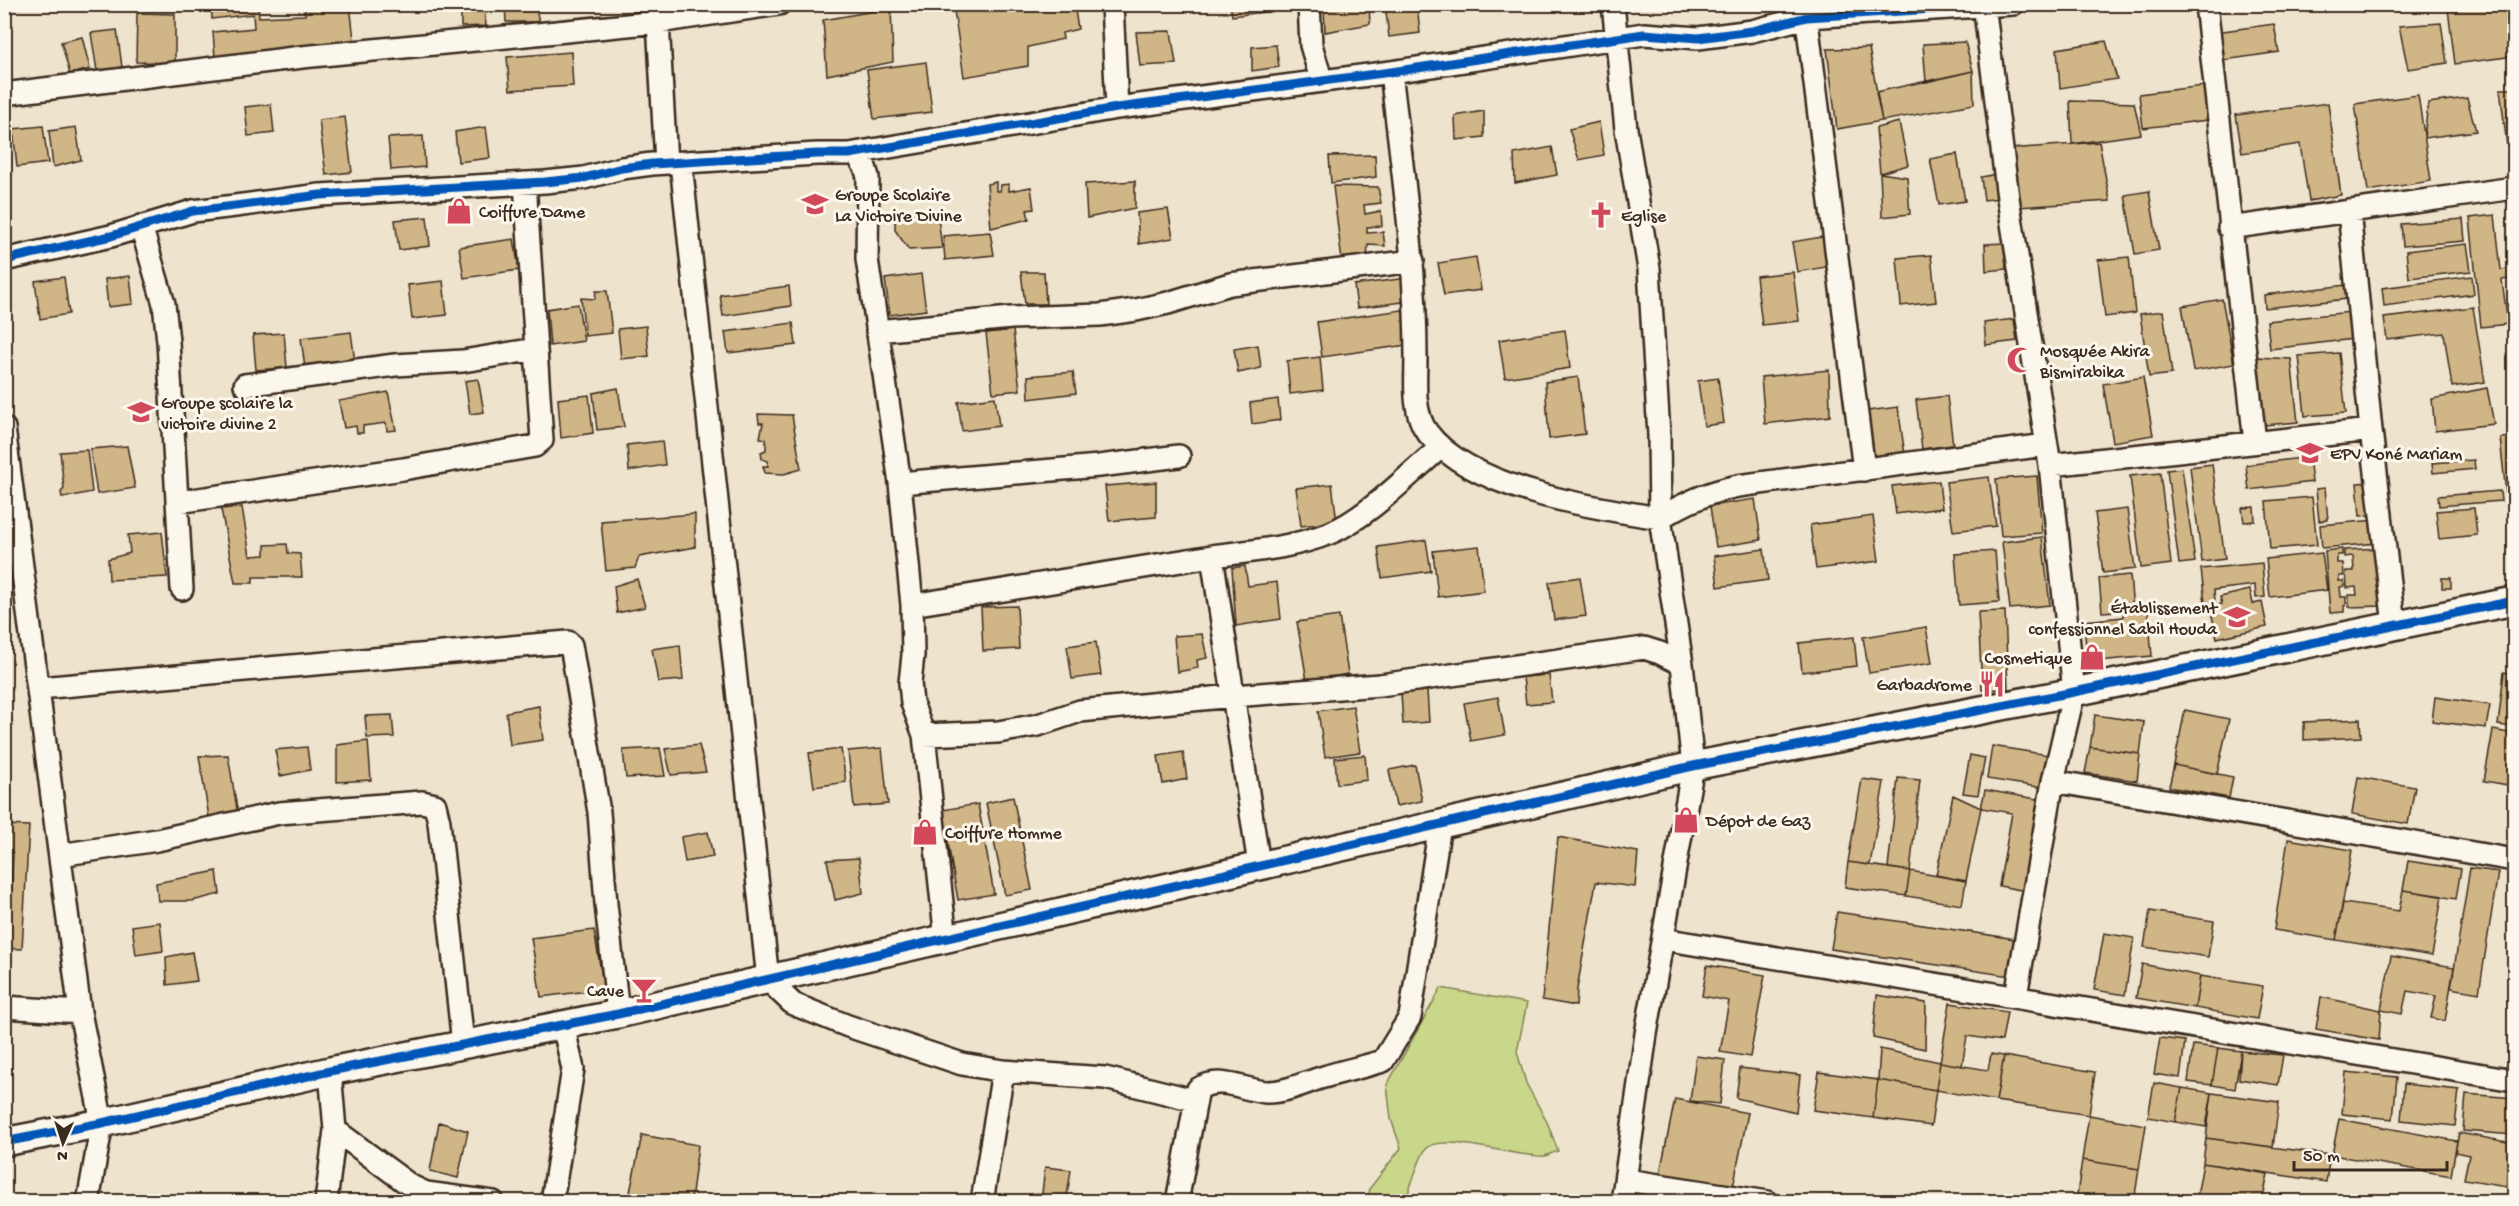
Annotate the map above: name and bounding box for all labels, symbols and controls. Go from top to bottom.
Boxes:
place label: Groupe Scolaire La Victoire Divine [835,186,962,228]
school or university icon: Groupe Scolaire La Victoire Divine [800,189,830,219]
shop icon: Coiffure Dame [444,196,474,226]
church icon: Eglise [1586,200,1616,230]
place label: Coiffure Dame [479,203,586,224]
place label: Eglise [1621,207,1667,228]
place label: Mosquée Akira Bismirabika [2039,342,2150,384]
mosque icon: Mosquée Akira Bismirabika [2005,345,2035,375]
place label: Groupe scolaire la victoire divine 2 [161,394,294,436]
school or university icon: Groupe scolaire la victoire divine 2 [126,397,156,427]
school or university icon: EPV Koné Mariam [2295,438,2325,468]
place label: EPV Koné Mariam [2330,445,2463,466]
place label: Établissement confessionnel Sabil Houda [2028,599,2219,641]
school or university icon: Établissement confessionnel Sabil Houda [2222,602,2252,632]
shop icon: Cosmetique [2077,642,2107,672]
place label: Cosmetique [1984,649,2073,670]
restaurant icon: Garbadrome [1977,669,2007,699]
place label: Garbadrome [1876,676,1973,697]
shop icon: Dépot de Gaz [1671,805,1701,835]
place label: Dépot de Gaz [1705,812,1811,833]
shop icon: Coiffure Homme [910,817,940,847]
place label: Coiffure Homme [945,824,1063,845]
bar icon: Cave [629,975,659,1005]
place label: Cave [587,982,625,1003]
north arrow [33,1113,93,1173]
scale bar [2294,1134,2447,1172]
text: N [56,1145,68,1164]
text: 50 m [2303,1147,2340,1168]

